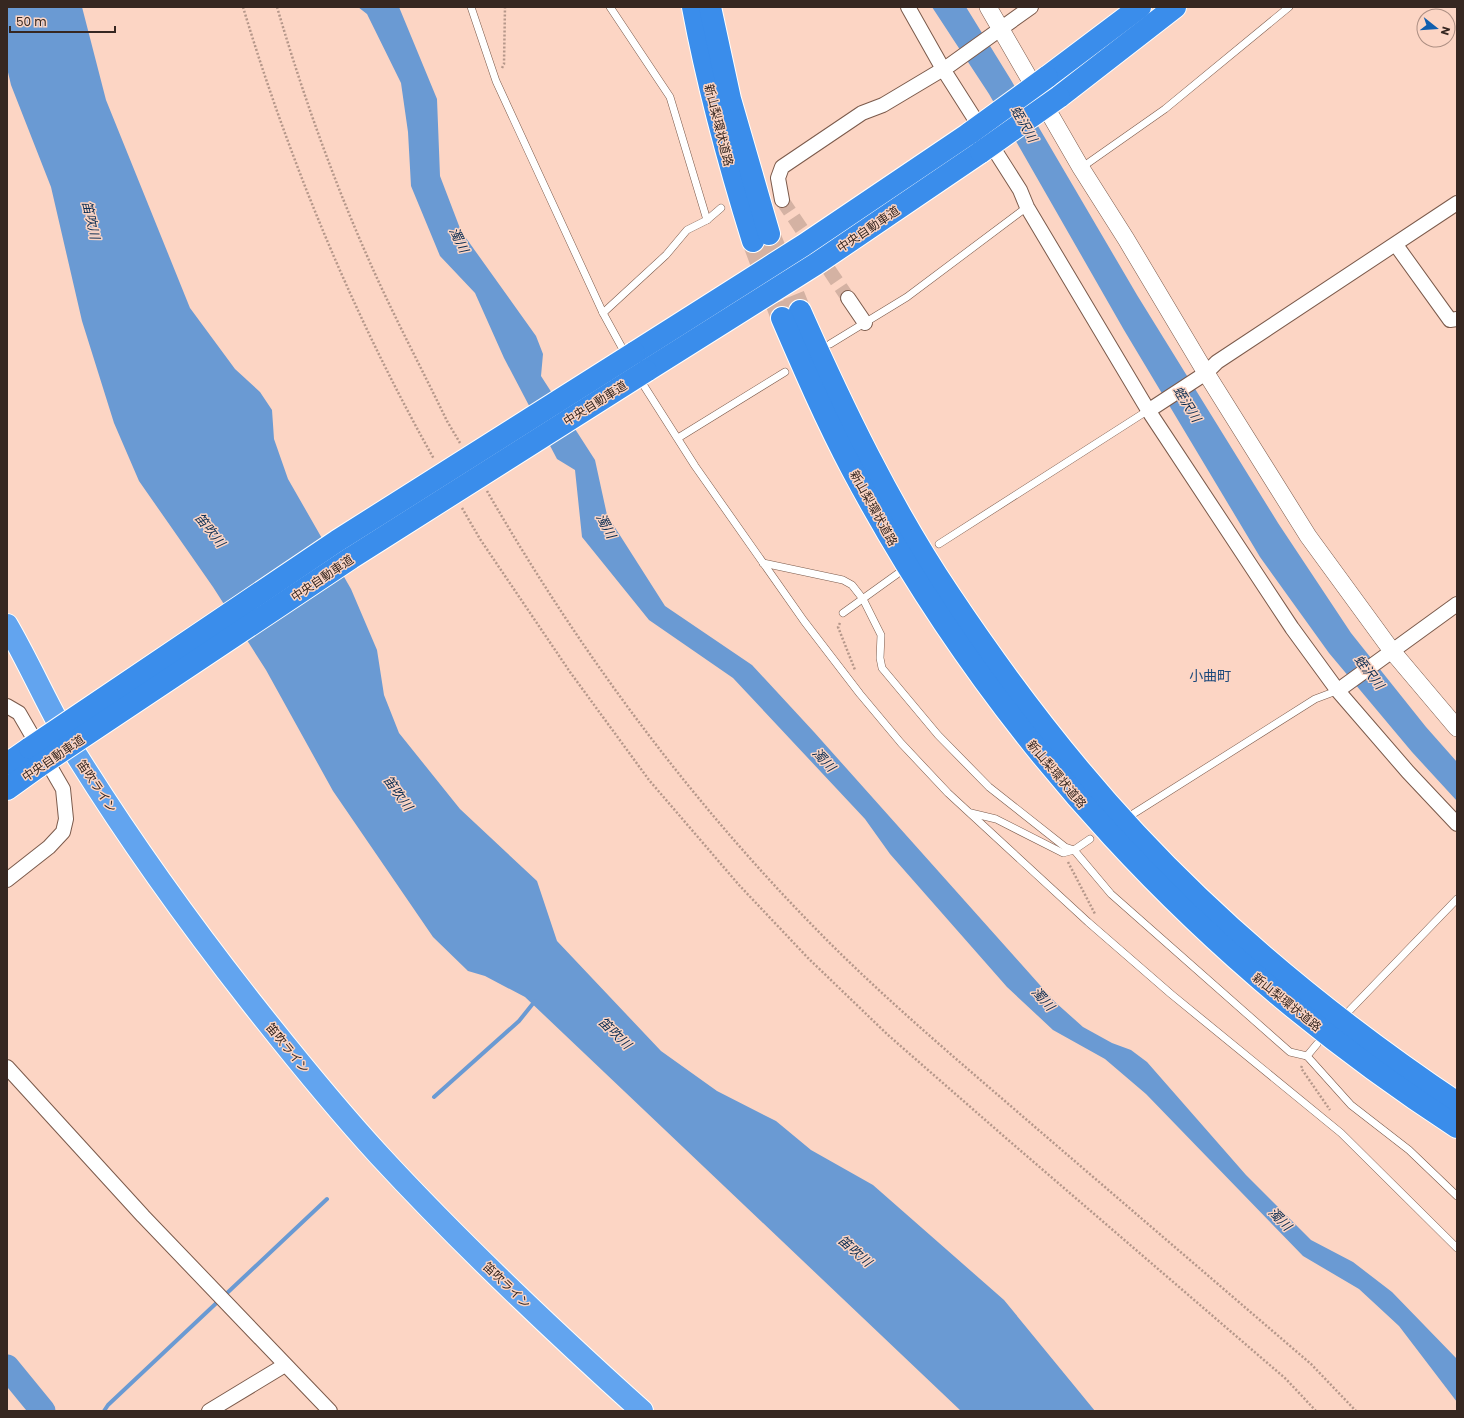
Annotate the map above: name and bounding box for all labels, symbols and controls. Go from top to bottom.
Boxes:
scale bar [10,8,115,34]
north arrow [1416,8,1456,48]
text: 50 m [16,13,47,30]
text: N [1437,25,1454,37]
street label: 新山梨環状道路 [701,82,737,168]
water label: 蛭沢川 [1006,102,1043,147]
water label: 笛吹川 [77,199,105,243]
street label: 中央自動車道 [833,202,903,256]
water label: 濁川 [445,224,474,258]
street label: 中央自動車道 [560,377,630,429]
water label: 蛭沢川 [1169,382,1206,427]
street label: 新山梨環状道路 [846,467,902,549]
water label: 笛吹川 [190,509,231,553]
water label: 濁川 [592,510,621,544]
street label: 中央自動車道 [287,551,357,605]
water label: 蛭沢川 [1350,651,1390,695]
district label: 小曲町 [1189,666,1231,686]
street label: 中央自動車道 [18,731,88,785]
street label: 新山梨環状道路 [1023,736,1091,812]
water label: 濁川 [808,744,841,777]
street label: 笛吹ライン [73,756,121,816]
water label: 笛吹川 [379,772,418,816]
street label: 新山梨環状道路 [1249,969,1325,1035]
water label: 濁川 [1027,983,1060,1016]
water label: 笛吹川 [594,1013,637,1055]
street label: 笛吹ライン [263,1019,313,1077]
water label: 濁川 [1264,1203,1297,1236]
water label: 笛吹川 [834,1231,877,1272]
street label: 笛吹ライン [480,1258,534,1312]

